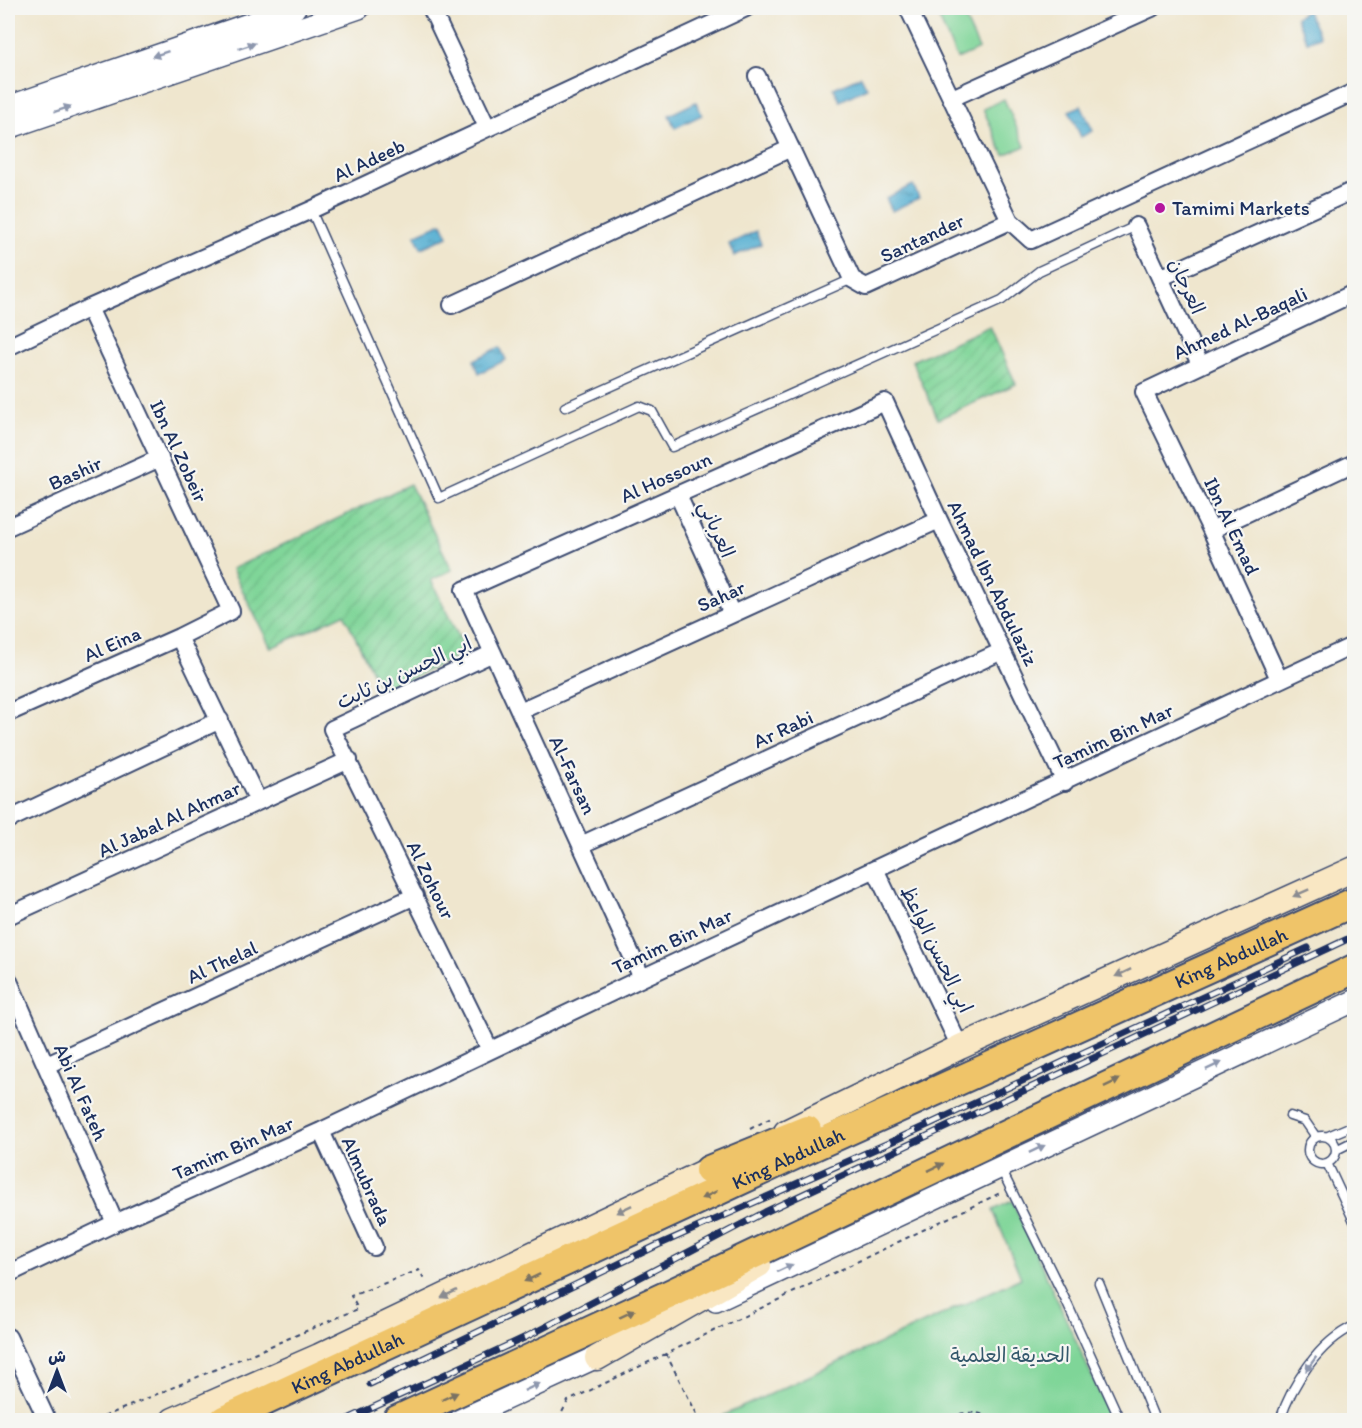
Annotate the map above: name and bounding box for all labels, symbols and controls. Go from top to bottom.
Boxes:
one-way arrow [238,40,256,50]
one-way arrow [151,50,169,60]
one-way arrow [54,103,72,113]
street label: Al Adeeb [330,133,408,187]
place label: Tamimi Markets [1172,196,1310,220]
marker: Tamimi Markets [1153,201,1167,215]
street label: Santander [876,208,968,268]
street label: العرجان [1164,254,1210,318]
street label: Ahmed Al-Baqali [1169,281,1311,365]
street label: Ibn Al Zobeir [145,396,213,506]
street label: Al Hossoun [617,446,715,508]
street label: Bashir [45,451,105,495]
street label: Ibn Al Emad [1199,473,1265,579]
street label: العرباني [688,497,740,564]
street label: Ahmad Ibn Abdulaziz [943,497,1044,670]
street label: Sahar [693,575,749,617]
street label: Al Eina [80,621,144,667]
street label: ابي الحسن بن ثابت [333,630,478,719]
street label: Tamim Bin Mar [1049,698,1177,774]
street label: Ar Rabi [749,705,817,753]
street label: Al-Farsan [544,732,602,818]
street label: Al Jabal Al Ahmar [94,775,244,862]
street label: Al Zohour [402,837,460,923]
street label: ابي الحسن الواعظ [890,881,978,1019]
one-way arrow [1292,889,1310,898]
street label: Tamim Bin Mar [608,903,736,979]
street label: King Abdullah [1171,922,1291,994]
street label: Al Thelal [183,935,261,989]
one-way arrow [1115,968,1132,977]
street label: Abi Al Fateh [49,1040,113,1145]
one-way arrow [1205,1062,1222,1071]
one-way arrow [1103,1079,1120,1088]
street label: Tamim Bin Mar [169,1111,297,1185]
street label: King Abdullah [728,1122,848,1194]
street label: Almubrada [337,1133,398,1230]
one-way arrow [1028,1144,1045,1153]
one-way arrow [927,1163,944,1172]
one-way arrow [700,1191,717,1200]
one-way arrow [616,1205,633,1214]
one-way arrow [776,1264,793,1273]
one-way arrow [523,1273,540,1282]
one-way arrow [440,1289,457,1299]
one-way arrow [618,1309,636,1319]
street label: King Abdullah [287,1326,408,1399]
north arrow [27,1341,87,1401]
park label: الحديقة العلمية [950,1343,1070,1367]
text: ش [48,1347,66,1366]
one-way arrow [1305,1355,1317,1371]
one-way arrow [524,1383,541,1392]
one-way arrow [441,1391,459,1401]

